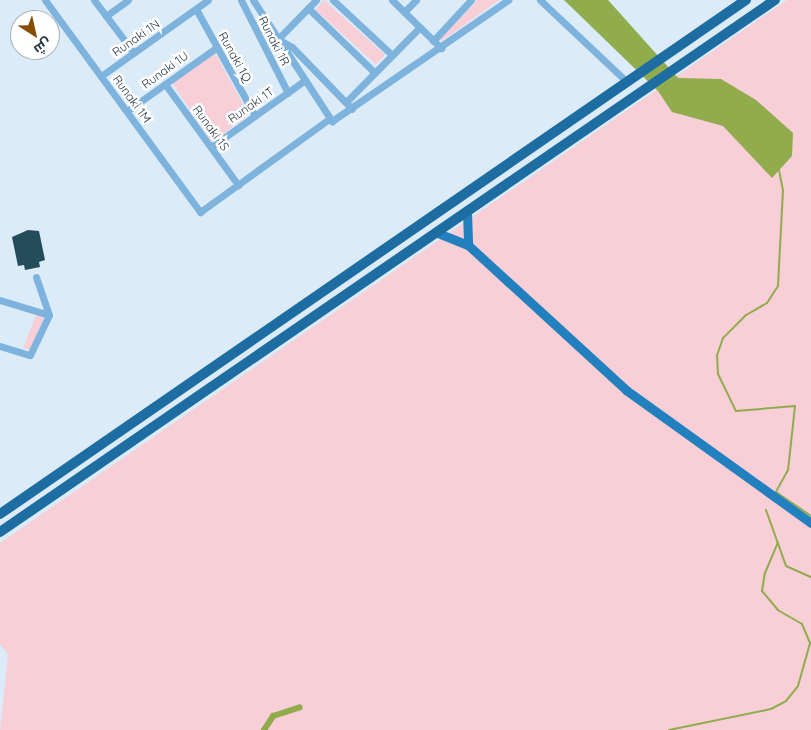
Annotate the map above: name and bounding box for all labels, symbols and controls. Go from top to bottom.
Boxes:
north arrow [10,10,60,60]
street label: Runaki 1R [255,14,293,68]
street label: Runaki 1N [110,17,162,59]
street label: Runaki 1Q [215,29,255,85]
text: ش [31,34,56,59]
street label: Runaki 1U [139,48,191,92]
street label: Runaki 1M [110,72,154,126]
street label: Runaki 1T [225,84,277,126]
street label: Runaki 1S [190,103,232,153]

